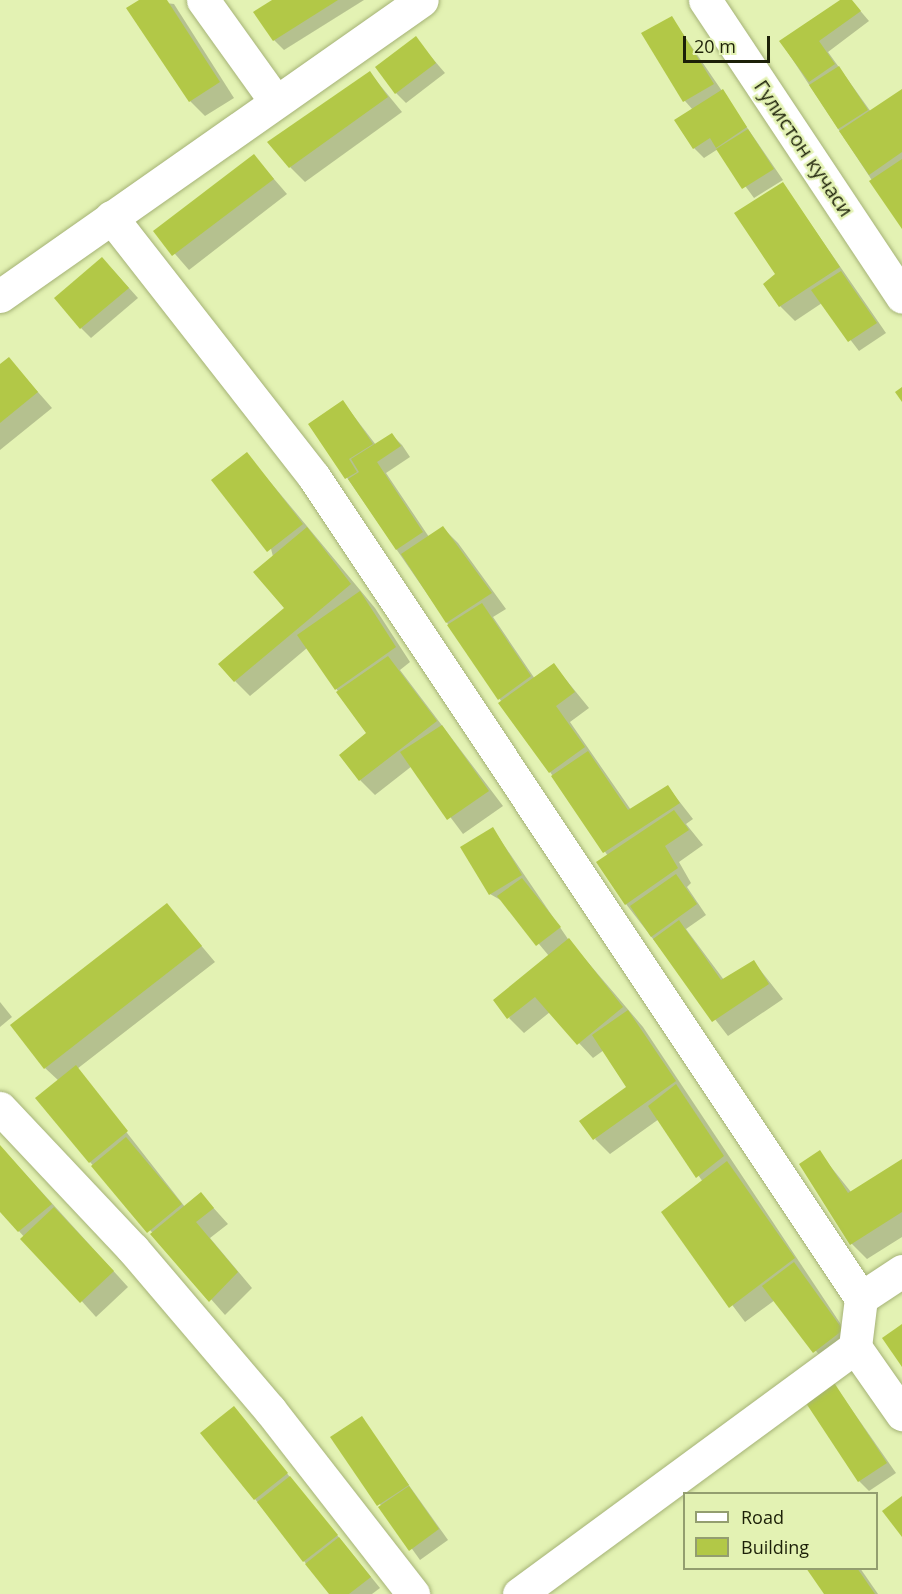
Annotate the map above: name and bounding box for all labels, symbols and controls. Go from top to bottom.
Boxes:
scale bar [686,24,773,62]
text: 20 m [694,34,736,58]
street label: Гулистон кучаси [749,75,859,221]
legend [683,1492,878,1570]
text: Road [741,1505,784,1529]
text: Building [741,1535,809,1559]

